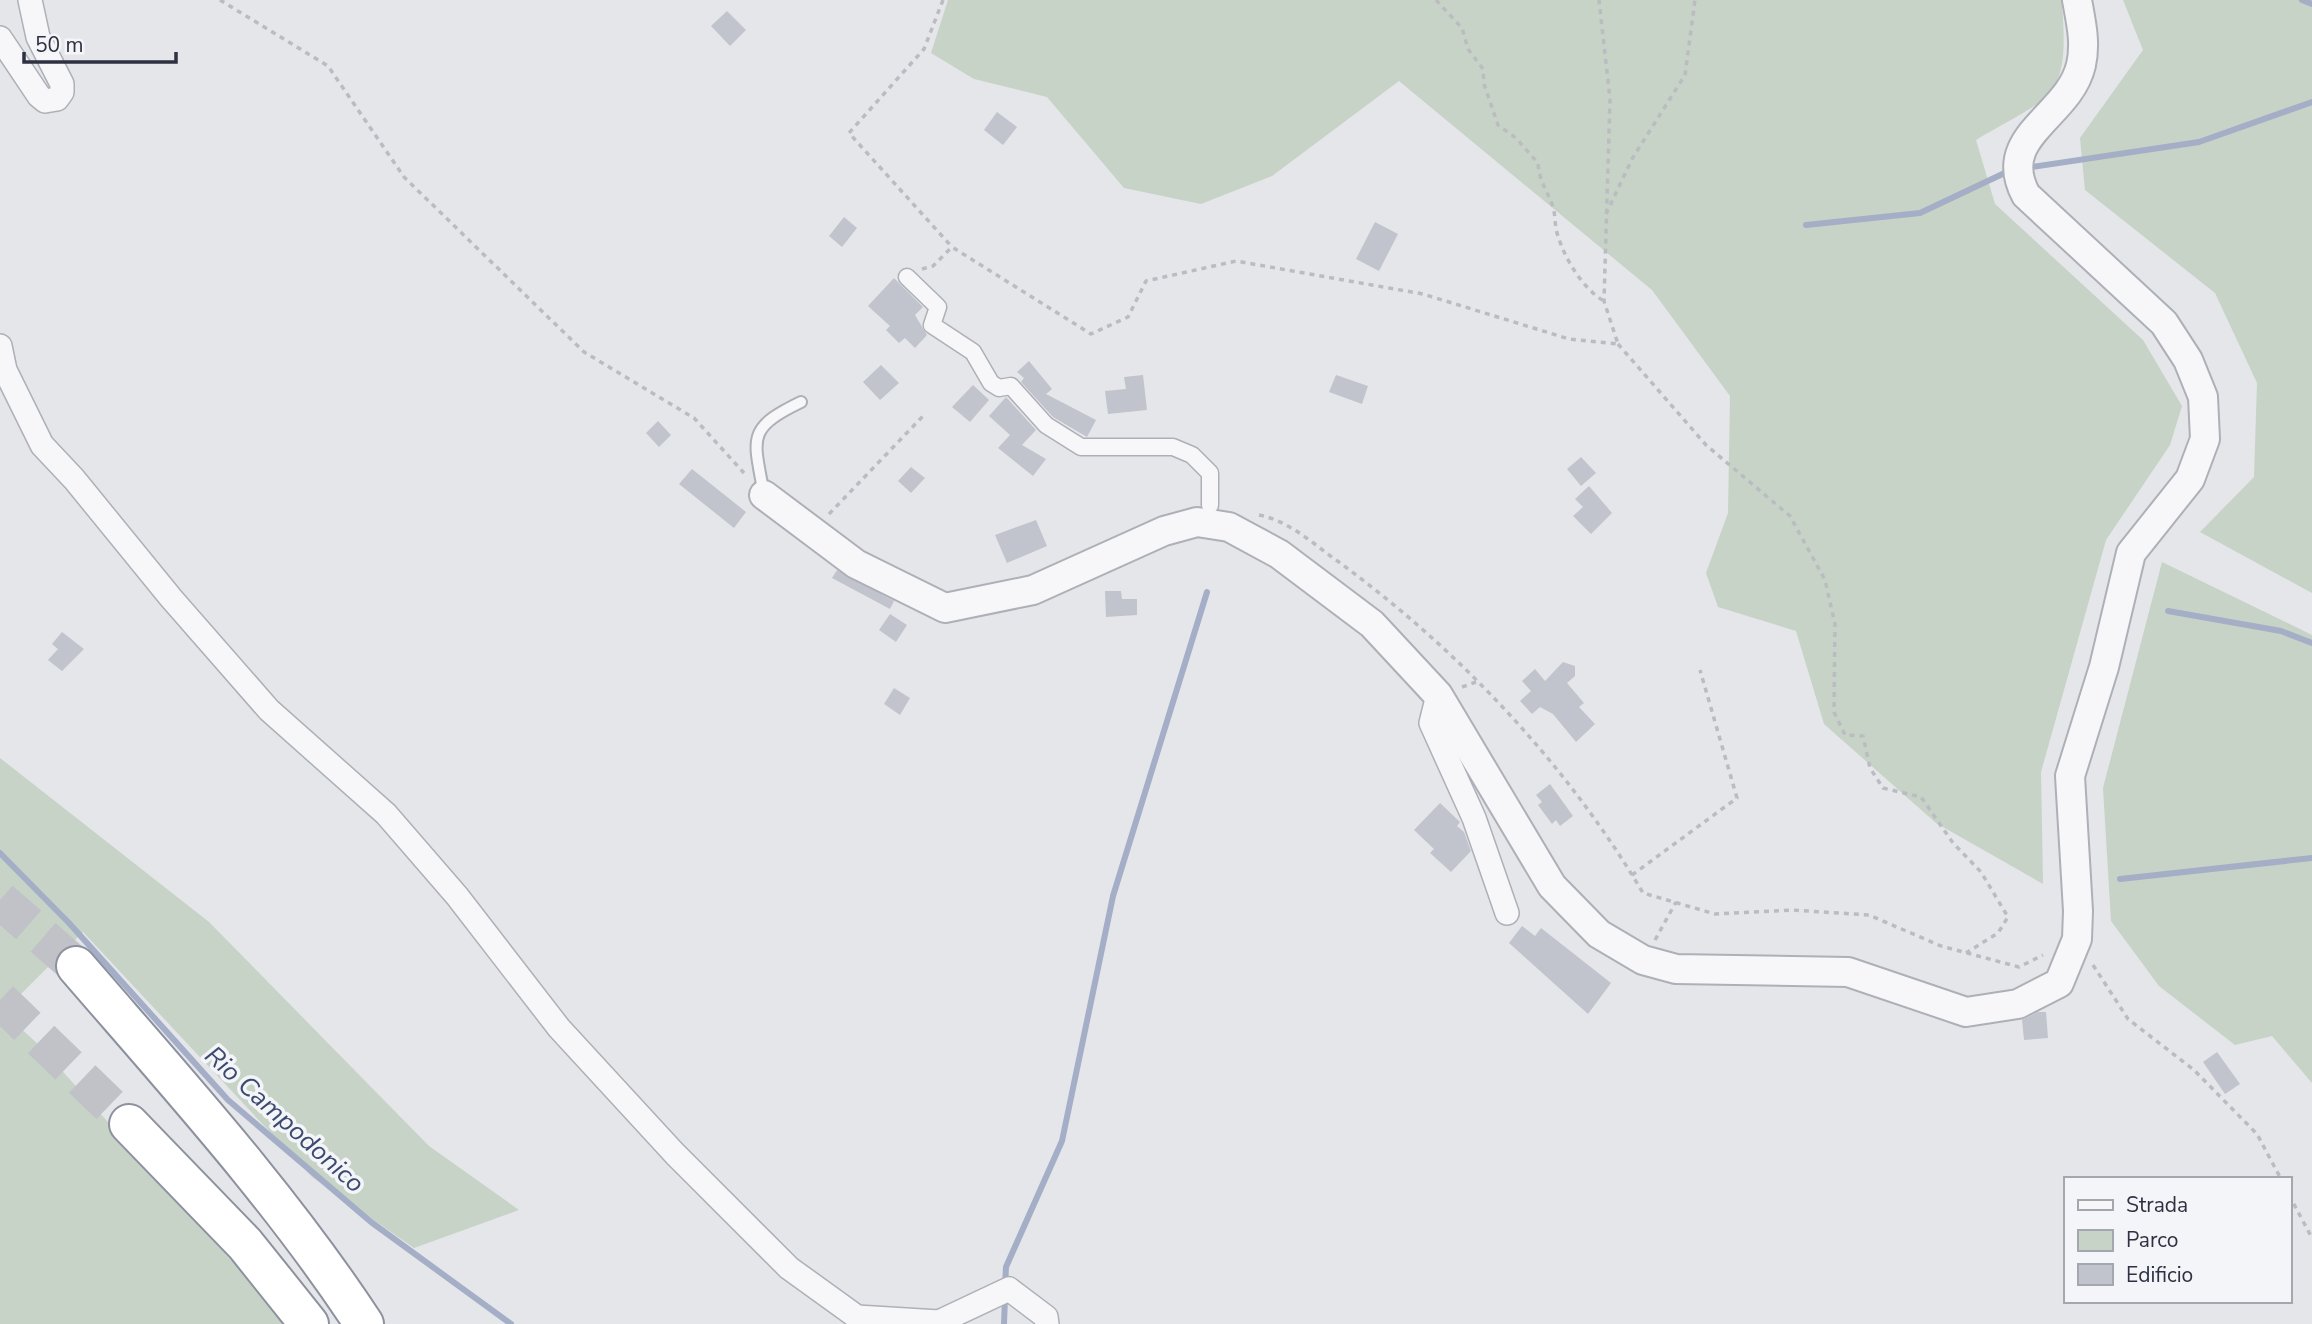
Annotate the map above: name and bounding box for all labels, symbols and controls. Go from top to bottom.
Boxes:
scale bar [24,21,177,65]
text: 50 m [35,31,84,59]
water label: Rio Campodonico [197,1038,372,1201]
legend [2064,1177,2291,1303]
text: Strada [2126,1191,2188,1219]
text: Parco [2126,1226,2179,1254]
text: Edificio [2126,1261,2193,1289]

